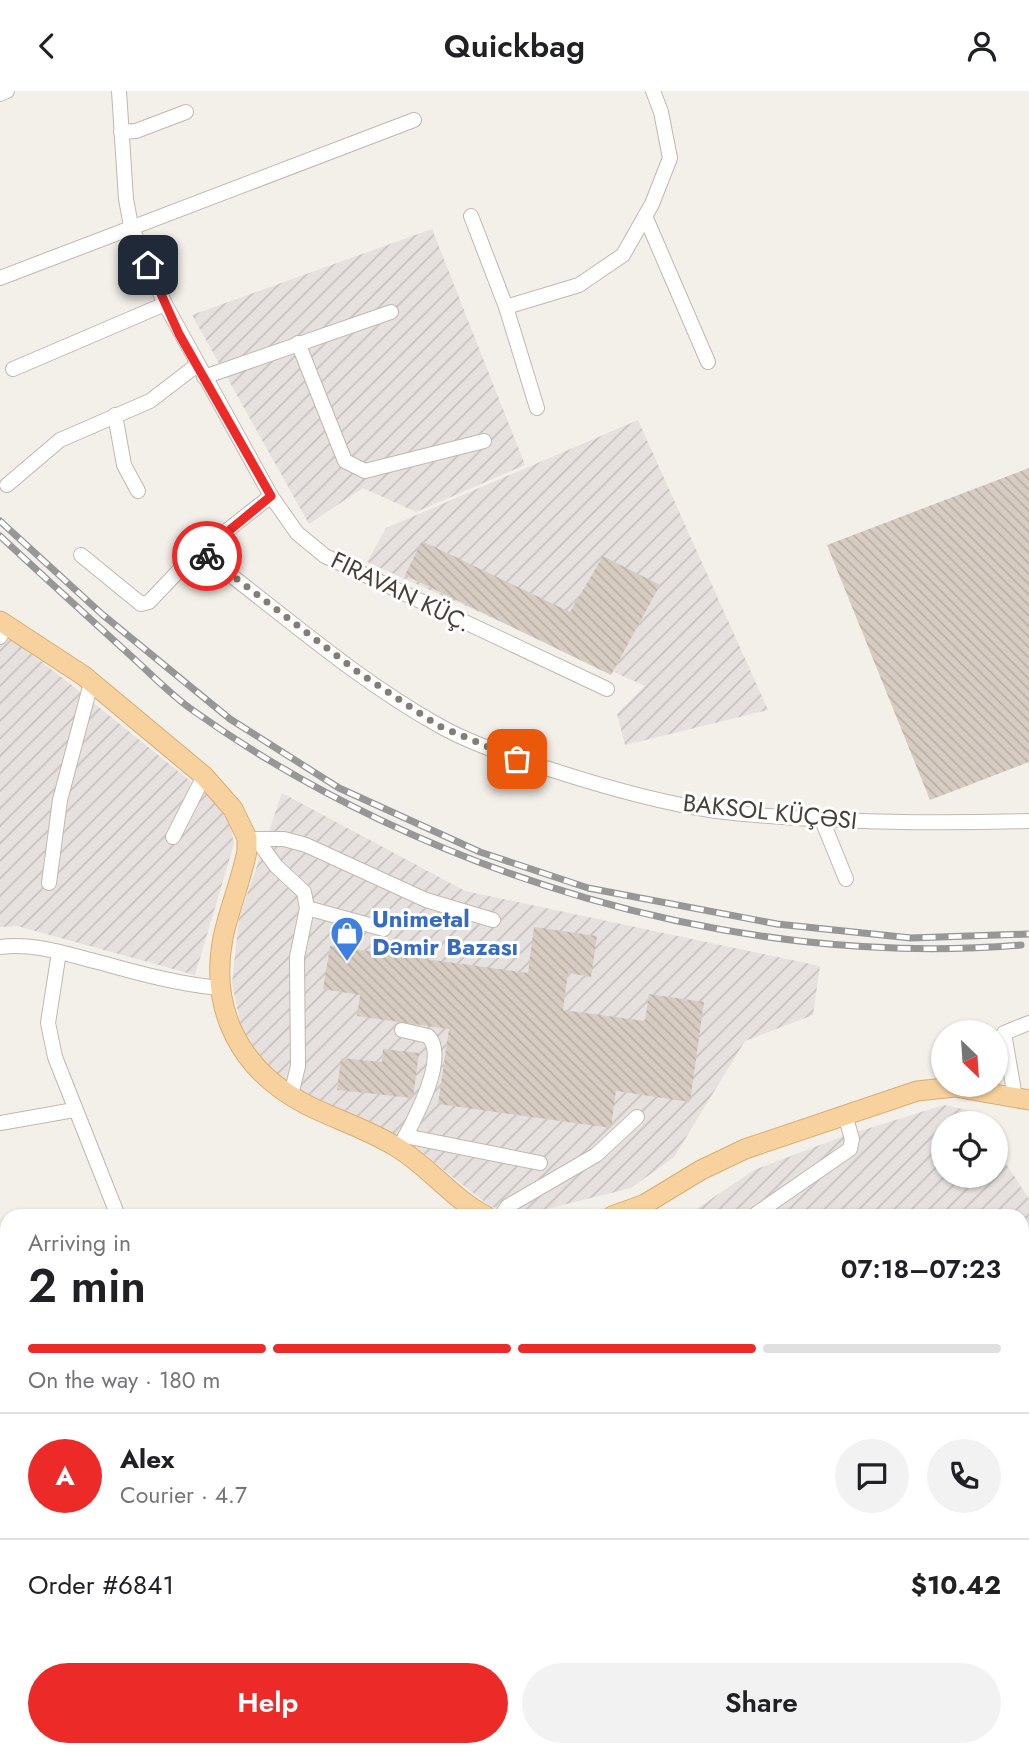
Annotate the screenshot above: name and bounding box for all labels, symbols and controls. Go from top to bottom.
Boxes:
text: Quickbag [444,23,585,69]
icon: back [28,27,66,65]
icon: person [963,27,1001,65]
pin [118,235,178,295]
icon: home [129,246,167,284]
courier [172,521,242,591]
icon: bike [188,537,226,575]
street label: FIRAVAN KÜÇ. [325,542,477,641]
pin [487,729,547,789]
icon: bag [498,740,536,778]
street label: BAKSOL KÜÇƏSI [681,785,859,838]
place label: Unimetal Dəmir Bazası [372,901,518,964]
shop icon: Unimetal Dəmir Bazası [328,914,366,963]
north arrow [931,1020,1008,1097]
map controls [931,1020,1008,1188]
button: locate [931,1111,1008,1188]
text: Arriving in [28,1226,131,1260]
text: 07:18–07:23 [841,1250,1001,1288]
text: 2 min [28,1253,146,1319]
text: On the way · 180 m [28,1363,220,1397]
button: chat [835,1439,909,1513]
button: phone [927,1439,1001,1513]
text: Alex [120,1440,174,1478]
text: A [55,1457,75,1495]
text: Courier · 4.7 [120,1478,247,1512]
text: Order #6841 [28,1566,174,1604]
text: $10.42 [911,1566,1001,1604]
button: Help [28,1663,508,1743]
button: Share [522,1663,1001,1743]

